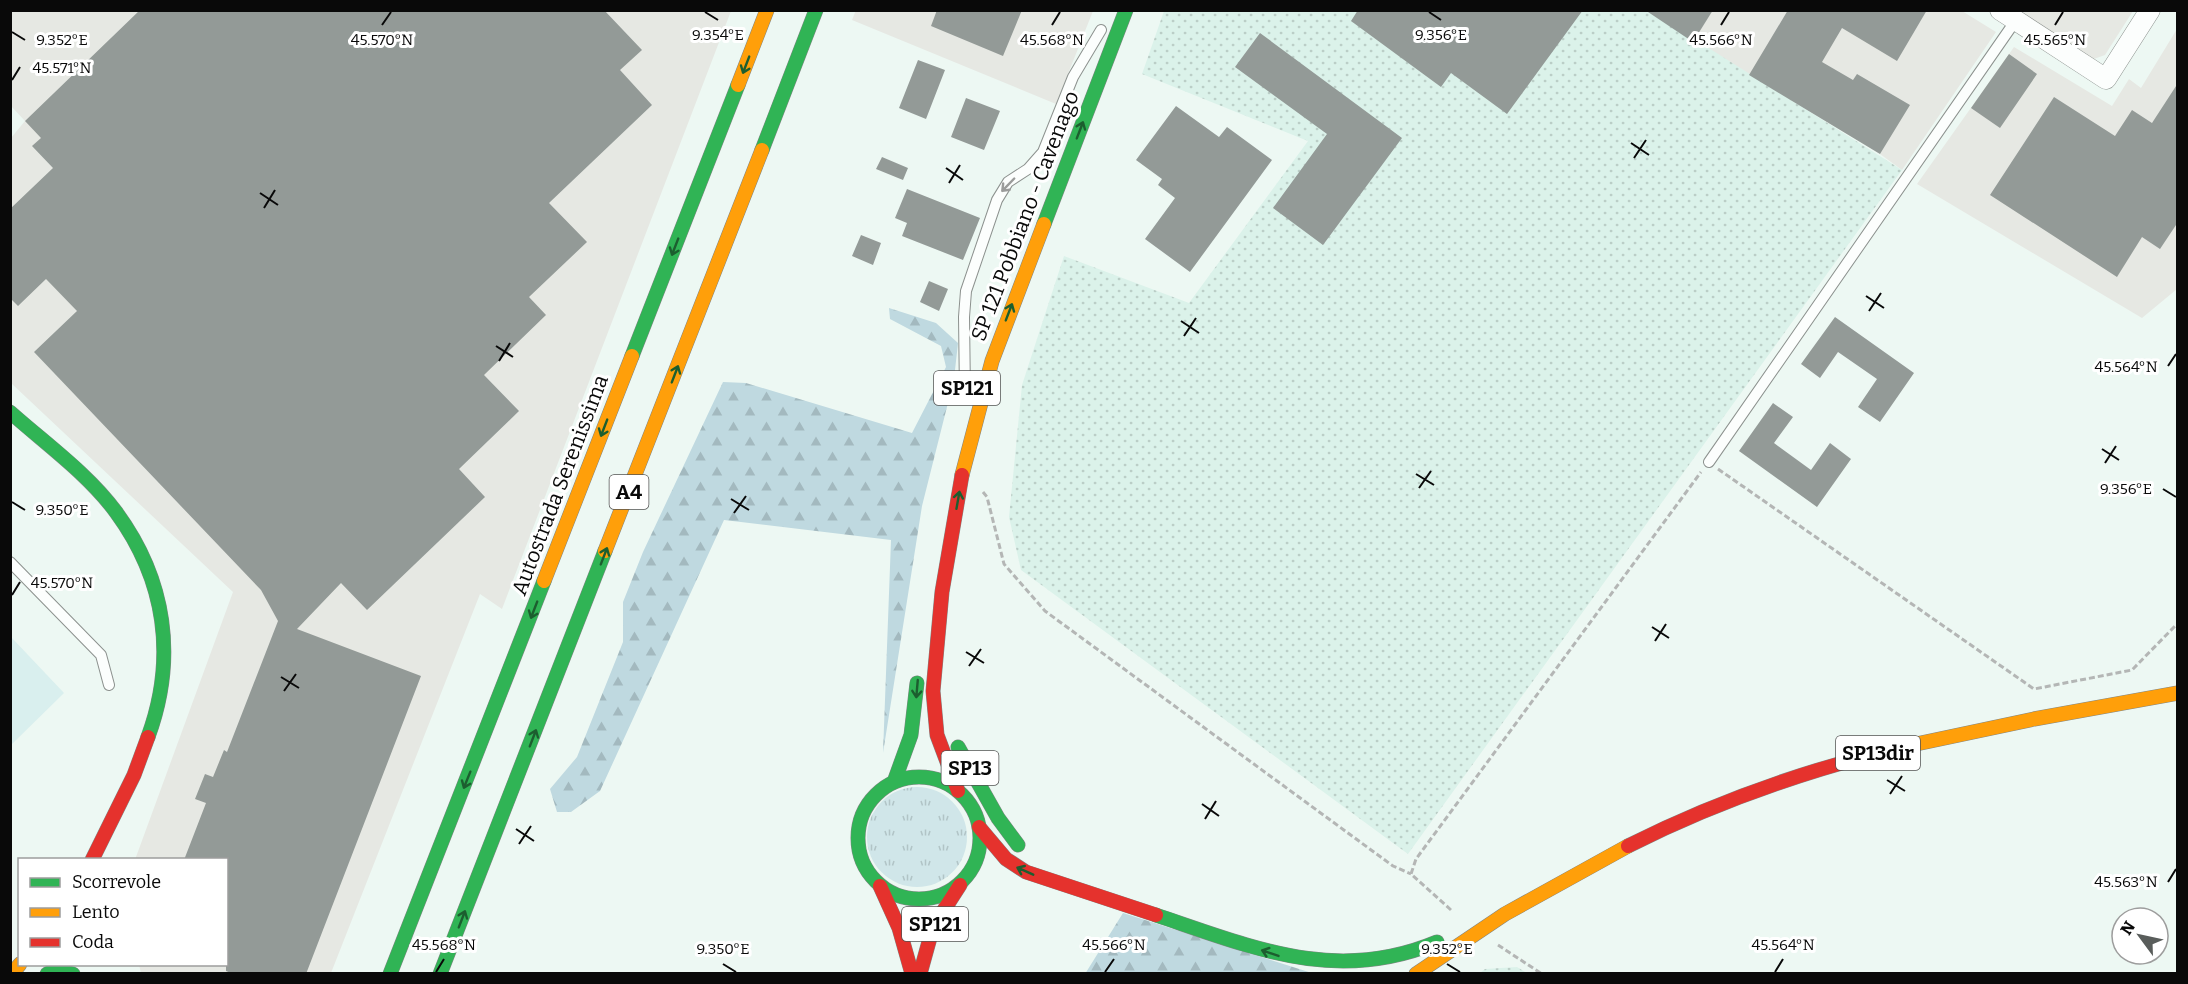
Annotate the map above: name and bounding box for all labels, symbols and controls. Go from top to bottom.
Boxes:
text: 9.354°E [692,26,744,44]
text: 9.356°E [1415,26,1467,44]
text: 9.352°E [36,31,88,49]
text: 45.570°N [351,31,413,49]
text: 45.568°N [1020,31,1084,49]
text: 45.566°N [1689,31,1753,49]
text: 45.565°N [2024,31,2086,49]
one-way arrow [740,55,751,74]
text: 45.571°N [33,59,92,77]
street label: SP 121 Pobbiano - Cavenago [965,87,1085,345]
one-way arrow [1075,121,1086,140]
one-way arrow [1001,177,1015,192]
one-way arrow [669,237,680,256]
one-way arrow [1005,303,1016,322]
text: 45.564°N [2094,358,2158,376]
one-way arrow [670,365,681,384]
street label: Autostrada Serenissima [506,371,614,599]
road number: SP121 [934,371,1000,405]
one-way arrow [598,419,609,437]
road number: A4 [610,475,648,509]
text: 9.356°E [2100,480,2152,498]
one-way arrow [953,490,964,510]
text: 9.350°E [35,501,89,519]
one-way arrow [599,547,610,566]
text: 45.570°N [31,574,93,592]
one-way arrow [528,600,539,619]
one-way arrow [911,679,922,699]
one-way arrow [529,729,540,747]
road number: SP13dir [1836,736,1920,770]
road number: SP13 [942,751,998,785]
one-way arrow [461,771,472,789]
legend [18,858,228,966]
one-way arrow [1017,864,1035,876]
text: Scorrevole [72,871,161,893]
text: 45.563°N [2094,873,2158,891]
text: Lento [72,901,120,923]
north arrow [2110,906,2170,966]
road number: SP121 [902,907,968,941]
one-way arrow [457,910,468,929]
text: N [2117,918,2139,938]
text: Coda [72,931,114,953]
text: 45.568°N [412,936,476,954]
text: 45.566°N [1082,936,1146,954]
text: 45.564°N [1751,936,1815,954]
text: 9.350°E [696,940,750,958]
text: 9.352°E [1421,940,1473,958]
one-way arrow [1261,947,1280,958]

